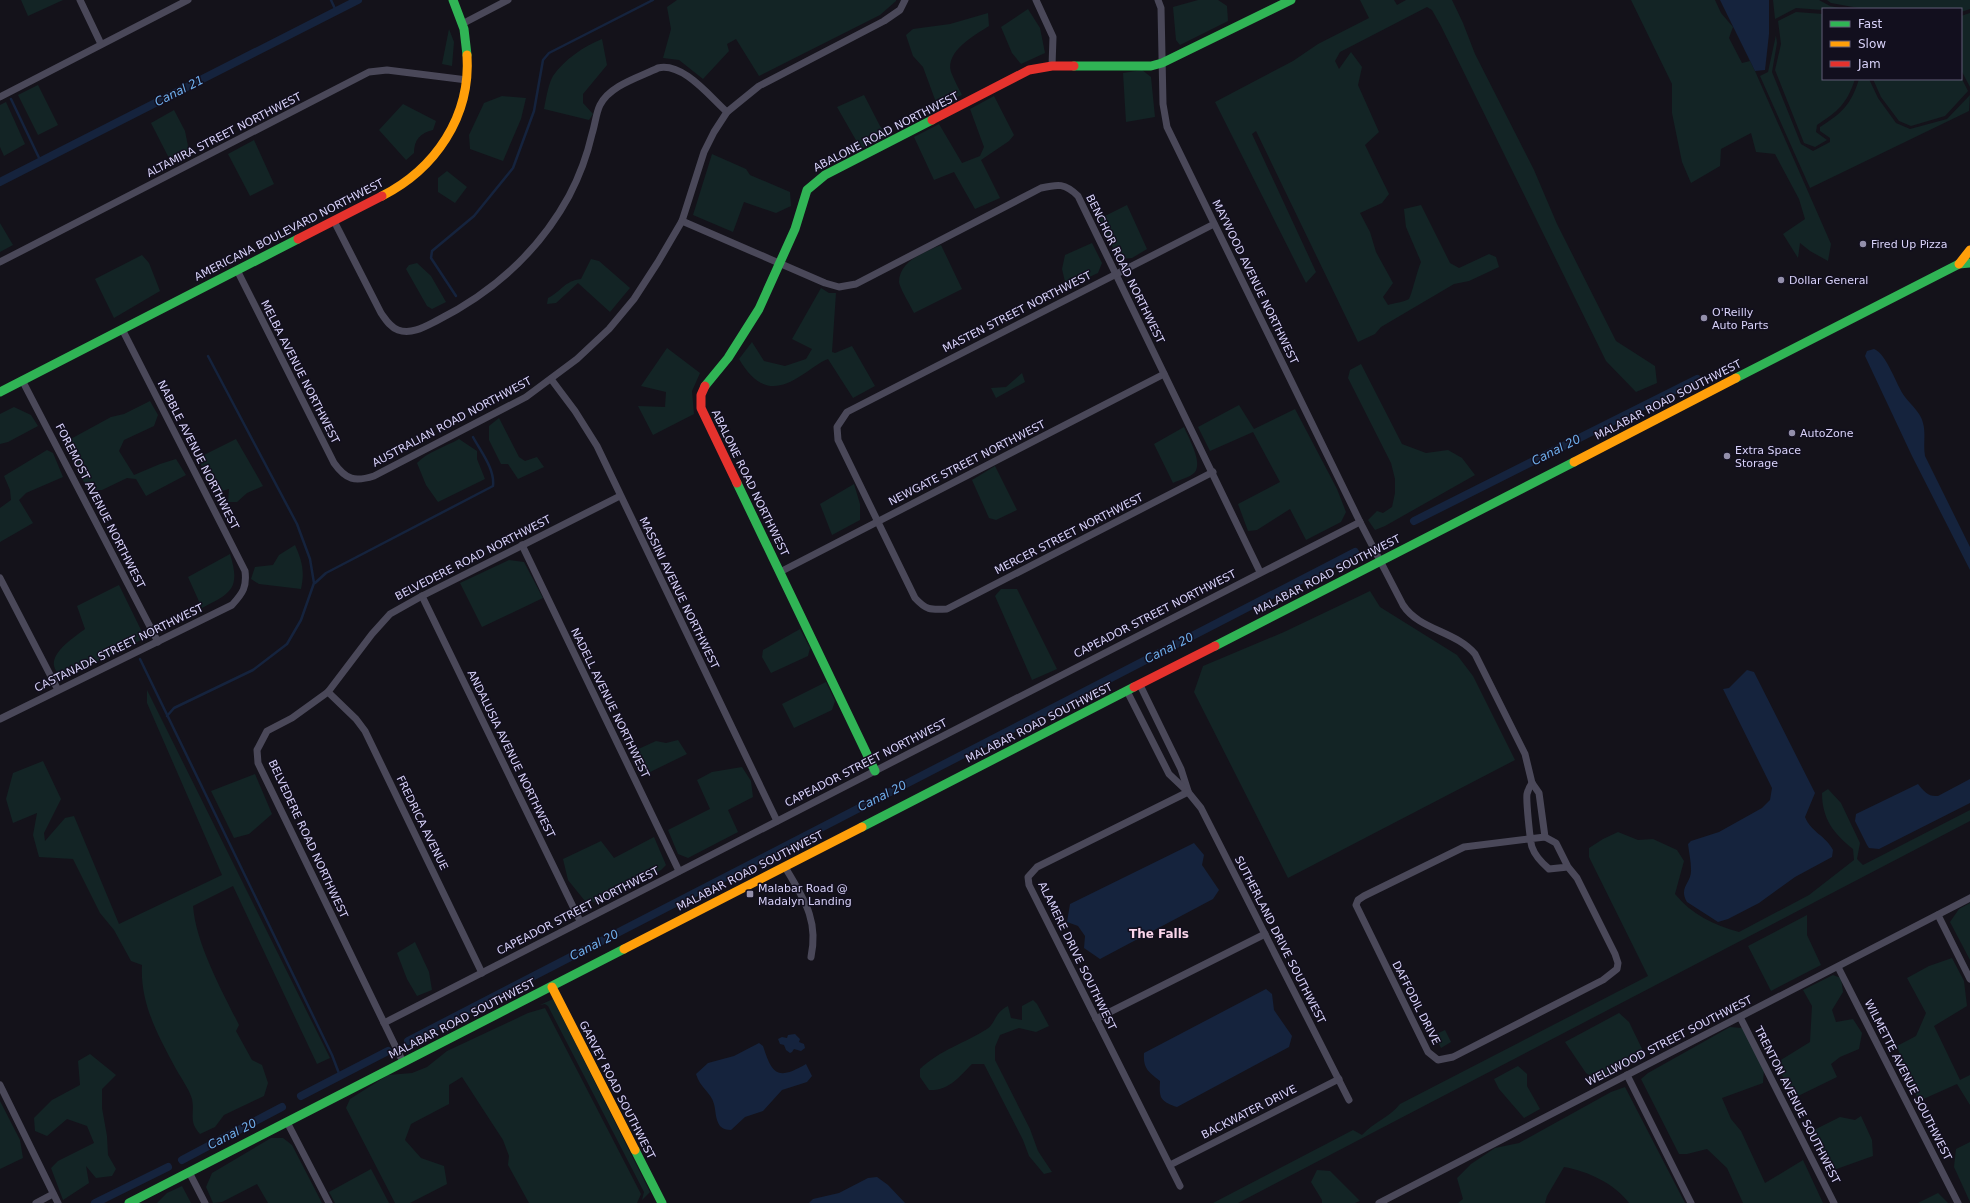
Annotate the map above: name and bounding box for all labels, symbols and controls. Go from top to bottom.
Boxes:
legend [1822,8,1962,80]
text: Fast [1858,17,1882,31]
text: Slow [1858,37,1886,51]
text: Jam [1857,57,1881,71]
water label: Canal 21 [152,73,206,109]
street label: ABALONE ROAD NORTHWEST [811,89,961,174]
street label: ALTAMIRA STREET NORTHWEST [144,90,304,180]
street label: AMERICANA BOULEVARD NORTHWEST [192,176,386,284]
street label: BENCHOR ROAD NORTHWEST [1083,192,1167,346]
street label: MAYWOOD AVENUE NORTHWEST [1209,198,1301,367]
place label: Fired Up Pizza [1871,238,1947,251]
marker: Fired Up Pizza [1858,239,1868,249]
street label: MASTEN STREET NORTHWEST [940,269,1094,355]
place label: Dollar General [1789,274,1868,287]
marker: Dollar General [1776,275,1786,285]
street label: MELBA AVENUE NORTHWEST [258,298,342,446]
place label: O'Reilly Auto Parts [1712,306,1769,332]
marker: O'Reilly Auto Parts [1699,313,1709,323]
street label: MALABAR ROAD SOUTHWEST [1592,357,1744,443]
street label: AUSTRALIAN ROAD NORTHWEST [370,374,534,470]
street label: NABBLE AVENUE NORTHWEST [155,378,242,532]
street label: ABALONE ROAD NORTHWEST [709,408,791,559]
street label: NEWGATE STREET NORTHWEST [886,418,1048,508]
street label: FOREMOST AVENUE NORTHWEST [53,421,148,591]
place label: AutoZone [1800,427,1854,440]
marker: AutoZone [1787,428,1797,438]
water label: Canal 20 [1529,432,1583,468]
place label: Extra Space Storage [1735,444,1801,470]
marker: Extra Space Storage [1722,451,1732,461]
street label: MERCER STREET NORTHWEST [993,491,1146,577]
street label: BELVEDERE ROAD NORTHWEST [393,513,553,603]
street label: MASSINI AVENUE NORTHWEST [636,515,722,671]
street label: MALABAR ROAD SOUTHWEST [1251,532,1403,618]
street label: CAPEADOR STREET NORTHWEST [1072,567,1239,661]
street label: CASTANADA STREET NORTHWEST [32,601,206,695]
street label: NADELL AVENUE NORTHWEST [568,626,652,780]
water label: Canal 20 [1142,630,1196,666]
street label: ANDALUSIA AVENUE NORTHWEST [465,668,557,840]
street label: MALABAR ROAD SOUTHWEST [963,680,1115,766]
street label: CAPEADOR STREET NORTHWEST [783,716,950,810]
street label: BELVEDERE ROAD NORTHWEST [265,758,351,921]
street label: FREDRICA AVENUE [393,774,451,872]
water label: Canal 20 [855,778,909,814]
street label: MALABAR ROAD SOUTHWEST [674,828,826,914]
street label: SUTHERLAND DRIVE SOUTHWEST [1232,854,1328,1026]
street label: CAPEADOR STREET NORTHWEST [495,864,662,958]
street label: ALAMERE DRIVE SOUTHWEST [1035,880,1119,1033]
place label: Malabar Road @ Madalyn Landing [758,882,852,908]
marker: Malabar Road @ Madalyn Landing [745,889,755,899]
water label: Canal 20 [567,927,621,963]
district label: The Falls [1129,927,1189,941]
street label: DAFFODIL DRIVE [1389,959,1443,1047]
street label: MALABAR ROAD SOUTHWEST [386,976,538,1062]
street label: WELLWOOD STREET SOUTHWEST [1584,993,1755,1089]
street label: WILMETTE AVENUE SOUTHWEST [1862,997,1954,1163]
street label: GARVEY ROAD SOUTHWEST [576,1019,658,1162]
street label: TRENTON AVENUE SOUTHWEST [1751,1023,1843,1186]
street label: BACKWATER DRIVE [1199,1082,1299,1142]
water label: Canal 20 [205,1116,259,1152]

